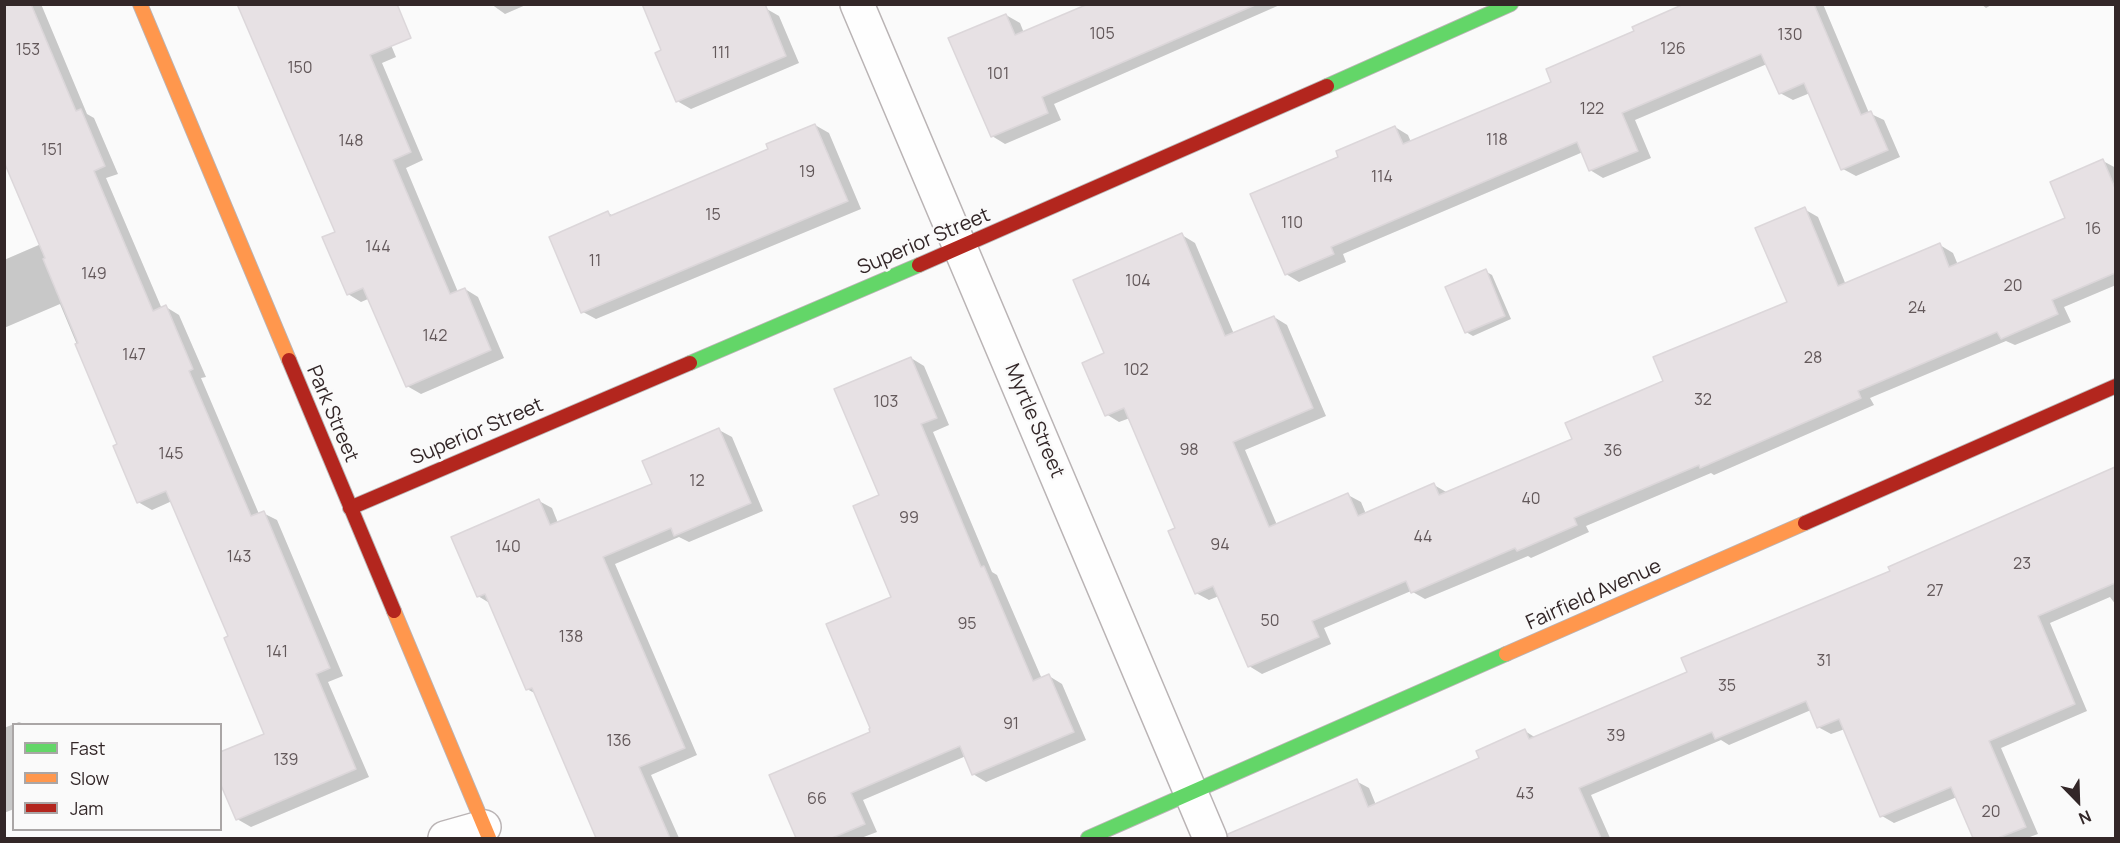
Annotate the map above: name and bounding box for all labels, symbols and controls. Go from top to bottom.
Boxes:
house number: 105 [1089,25,1115,45]
house number: 130 [1778,26,1802,46]
house number: 126 [1660,40,1686,60]
house number: 153 [16,41,40,61]
house number: 111 [712,44,730,64]
house number: 150 [287,59,313,79]
house number: 101 [987,65,1009,85]
house number: 122 [1580,100,1604,120]
house number: 118 [1486,131,1508,151]
house number: 148 [339,132,363,152]
house number: 151 [41,141,63,161]
house number: 19 [799,163,815,183]
house number: 114 [1371,168,1393,188]
street label: Superior Street [854,203,994,281]
house number: 15 [705,206,721,226]
house number: 110 [1281,214,1303,234]
house number: 16 [2085,220,2101,240]
house number: 144 [365,238,391,258]
house number: 11 [589,252,601,272]
house number: 149 [81,265,107,285]
house number: 104 [1125,272,1151,292]
house number: 20 [2004,277,2022,297]
house number: 24 [1908,299,1926,319]
house number: 142 [423,327,447,347]
house number: 147 [122,346,146,366]
house number: 28 [1804,349,1822,369]
street label: Myrtle Street [999,360,1069,482]
house number: 102 [1123,361,1149,381]
street label: Park Street [301,362,363,466]
house number: 32 [1694,391,1712,411]
street label: Superior Street [407,393,547,471]
house number: 103 [874,393,898,413]
house number: 98 [1179,441,1199,461]
house number: 36 [1604,442,1622,462]
house number: 145 [159,445,183,465]
house number: 12 [689,472,705,492]
house number: 40 [1521,490,1541,510]
house number: 99 [899,509,919,529]
house number: 44 [1413,528,1433,548]
house number: 94 [1210,536,1230,556]
house number: 140 [495,538,521,558]
house number: 143 [227,548,251,568]
street label: Fairfield Avenue [1523,554,1665,636]
house number: 23 [2013,555,2031,575]
house number: 27 [1926,582,1944,602]
house number: 50 [1261,612,1279,632]
house number: 95 [957,615,977,635]
house number: 138 [559,628,583,648]
house number: 141 [266,643,288,663]
house number: 31 [1816,652,1832,672]
house number: 35 [1718,677,1736,697]
house number: 91 [1003,715,1019,735]
legend [12,723,222,831]
house number: 39 [1607,727,1625,747]
house number: 136 [606,732,632,752]
text: Fast [70,736,105,760]
house number: 139 [273,751,299,771]
text: Slow [70,766,109,790]
north arrow [2048,771,2108,831]
house number: 43 [1516,785,1534,805]
house number: 66 [807,790,827,810]
text: Jam [70,796,104,820]
house number: 20 [1982,803,2000,823]
text: N [2075,805,2095,830]

